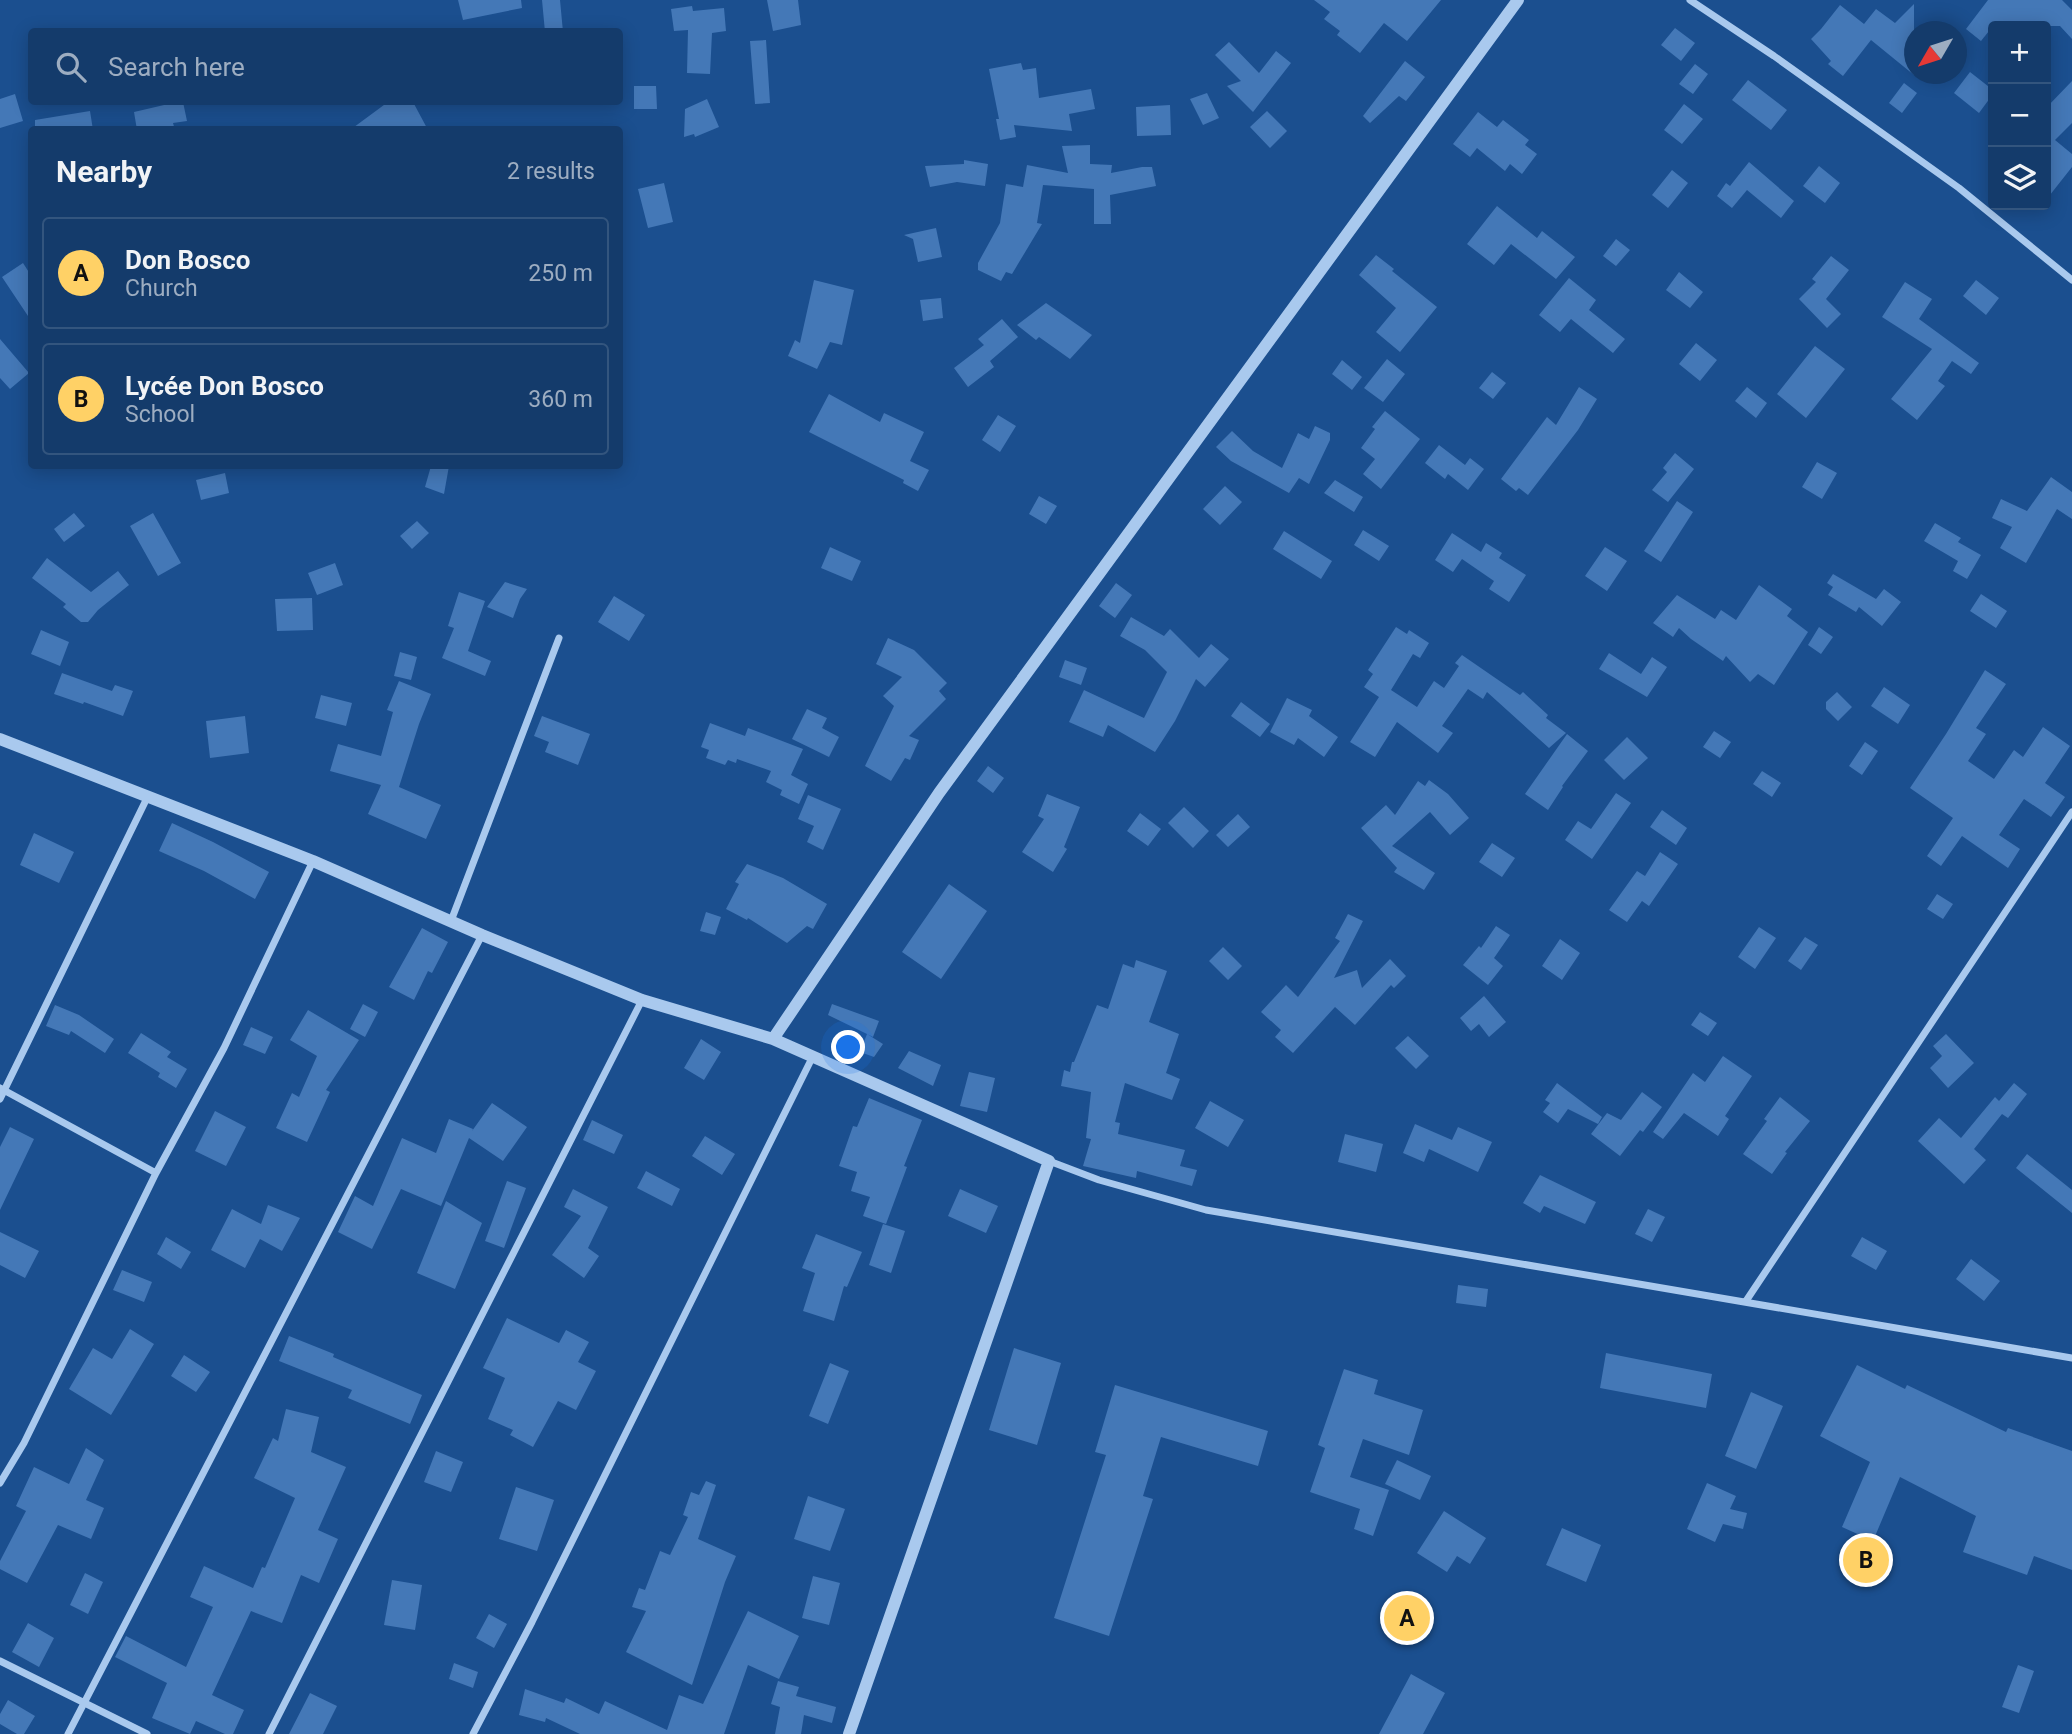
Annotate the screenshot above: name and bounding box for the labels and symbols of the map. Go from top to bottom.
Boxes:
north arrow [1904,21,1967,84]
your location [831,1030,865,1064]
pin: B [1843,1534,1889,1586]
pin: A [1384,1592,1430,1644]

